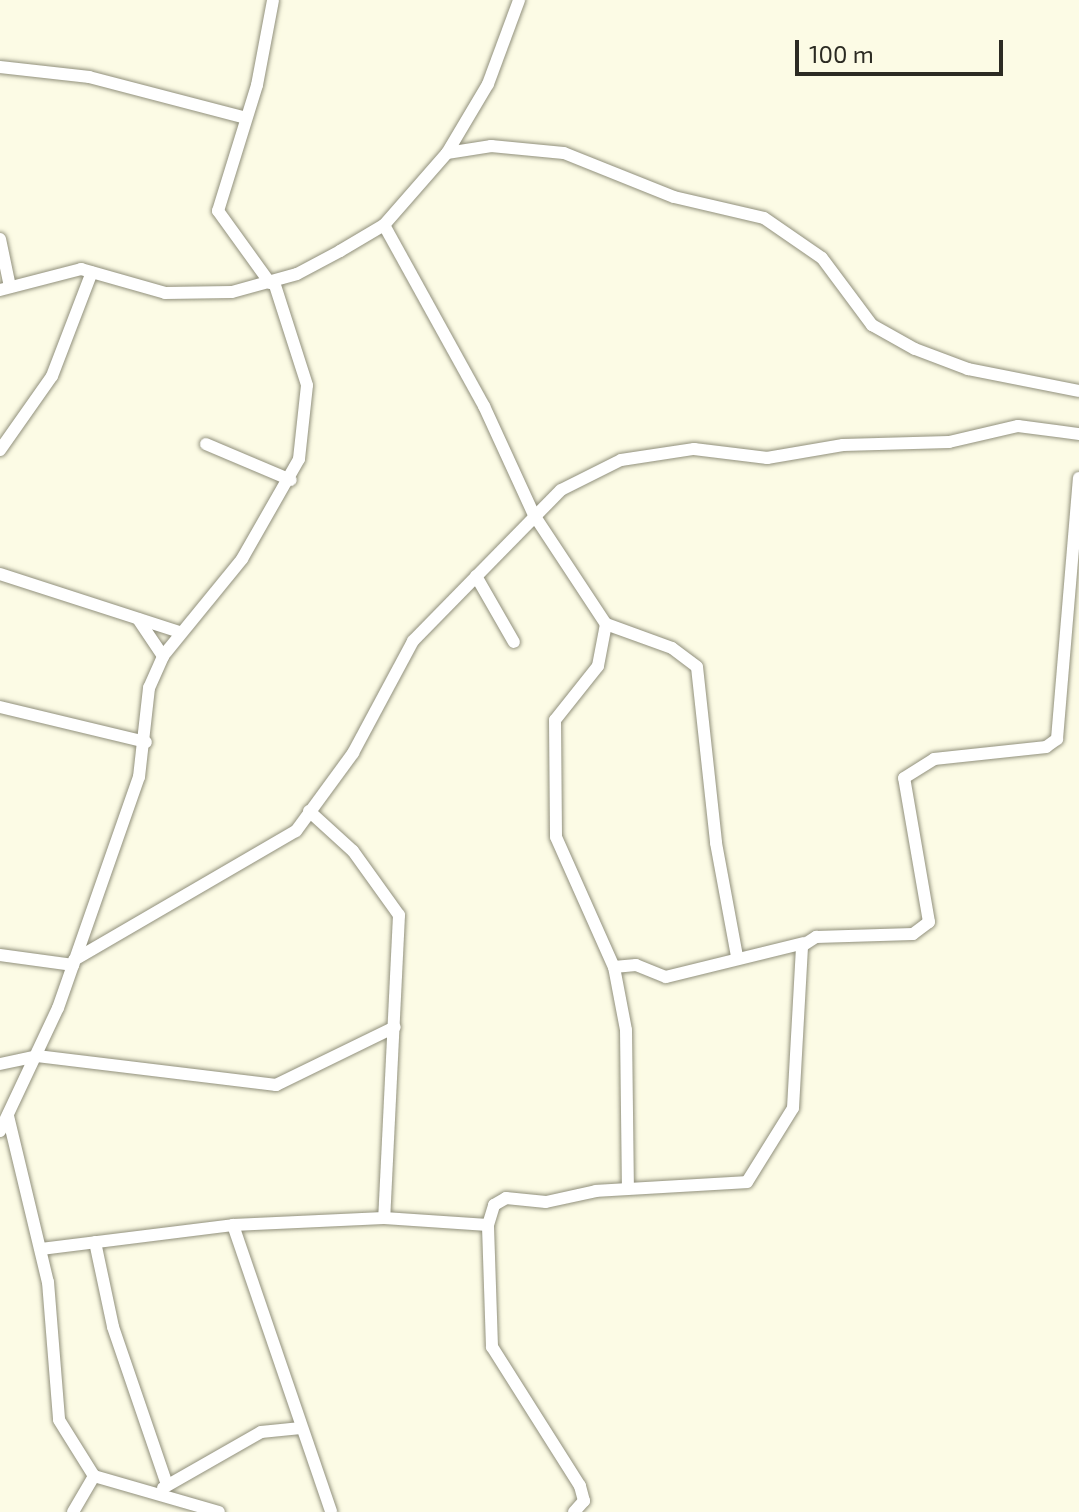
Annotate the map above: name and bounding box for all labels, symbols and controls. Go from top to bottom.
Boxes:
scale bar [799,24,1007,74]
text: 100 m [809,39,874,68]

